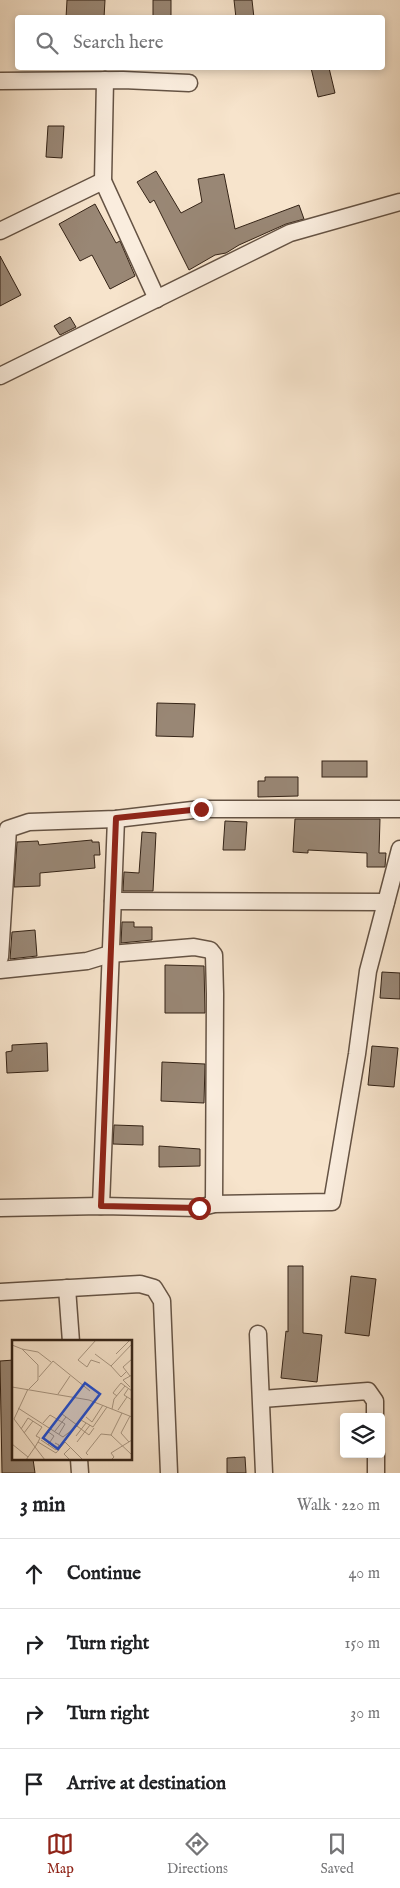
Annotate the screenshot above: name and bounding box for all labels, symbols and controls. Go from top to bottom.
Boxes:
search box [15,15,385,70]
icon: search [33,29,61,57]
text: Search here [73,31,164,55]
route end [190,798,213,821]
route start [188,1197,211,1220]
inset map [12,1340,132,1460]
map controls [340,1413,385,1458]
button: layers [340,1413,385,1458]
text: 3 min [20,1492,65,1519]
text: Walk · 220 m [297,1496,380,1516]
icon: ahead [20,1560,48,1588]
text: Continue [67,1562,141,1586]
text: 40 m [348,1564,380,1584]
icon: right [20,1630,48,1658]
text: Turn right [67,1632,149,1656]
text: 150 m [345,1634,380,1654]
icon: right [20,1700,48,1728]
text: Turn right [67,1702,149,1726]
text: 30 m [350,1704,380,1724]
icon: arrive [20,1770,48,1798]
text: Arrive at destination [67,1772,226,1796]
tab: Map [46,1830,74,1878]
tab: Directions [167,1830,228,1878]
tab: Saved [321,1830,354,1878]

